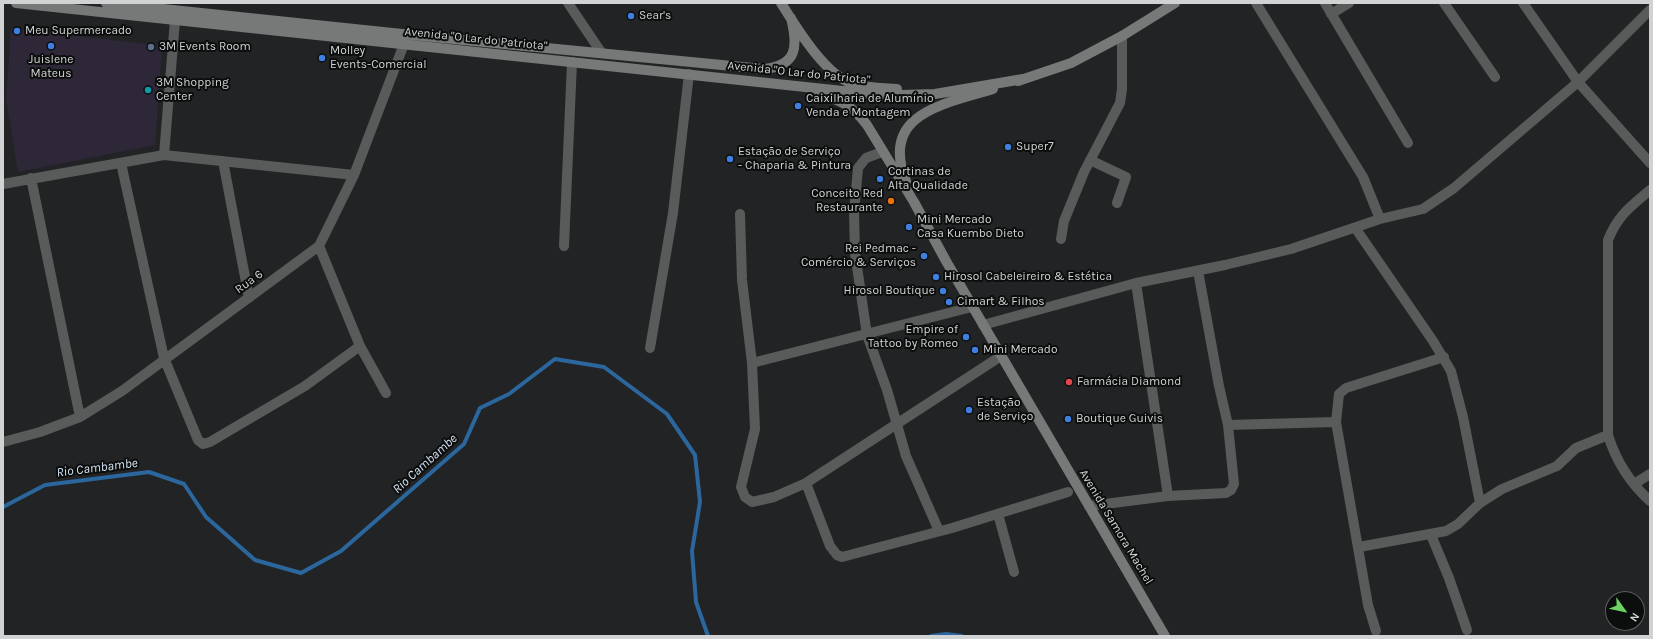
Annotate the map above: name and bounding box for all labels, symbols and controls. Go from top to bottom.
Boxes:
place label: Sear's [639,9,671,23]
marker: Sear's [626,11,636,21]
place label: Meu Supermercado [25,24,132,38]
street label: Avenida "O Lar do Patriota" [404,24,548,54]
marker: Meu Supermercado [12,26,22,36]
place label: 3M Events Room [159,40,251,54]
marker: Juislene Mateus [46,41,56,51]
marker: 3M Events Room [146,42,156,52]
place label: Molley Events-Comercial [330,44,427,72]
place label: Juislene Mateus [29,53,73,81]
marker: Molley Events-Comercial [317,53,327,63]
street label: Avenida "O Lar do Patriota" [727,58,871,88]
place label: 3M Shopping Center [156,76,229,104]
marker: 3M Shopping Center [143,85,153,95]
place label: Caixilharia de Alumínio Venda e Montagem [806,92,934,120]
marker: Caixilharia de Alumínio Venda e Montagem [793,101,803,111]
place label: Super7 [1016,140,1054,154]
marker: Super7 [1003,142,1013,152]
place label: Estação de Serviço - Chaparia & Pintura [738,145,851,173]
marker: Estação de Serviço - Chaparia & Pintura [725,154,735,164]
place label: Cortinas de Alta Qualidade [888,165,968,193]
marker: Cortinas de Alta Qualidade [875,174,885,184]
place label: Conceito Red Restaurante [811,187,883,215]
marker: Conceito Red Restaurante [886,196,896,206]
place label: Mini Mercado Casa Kuembo Dieto [917,213,1024,241]
marker: Mini Mercado Casa Kuembo Dieto [904,222,914,232]
place label: Rei Pedmac - Comércio & Serviços [801,242,916,270]
marker: Rei Pedmac - Comércio & Serviços [919,251,929,261]
street label: Rua 6 [232,267,266,297]
place label: Hirosol Cabeleireiro & Estética [944,270,1112,284]
marker: Hirosol Cabeleireiro & Estética [931,272,941,282]
place label: Hirosol Boutique [844,284,935,298]
marker: Hirosol Boutique [938,286,948,296]
place label: Cimart & Filhos [957,295,1045,309]
marker: Cimart & Filhos [944,297,954,307]
place label: Empire of Tattoo by Romeo [868,323,958,351]
marker: Empire of Tattoo by Romeo [961,332,971,342]
place label: Mini Mercado [983,343,1058,357]
marker: Mini Mercado [970,345,980,355]
place label: Farmácia Diamond [1077,375,1181,389]
marker: Farmácia Diamond [1064,377,1074,387]
place label: Estação de Serviço [977,396,1033,424]
marker: Estação de Serviço [964,405,974,415]
place label: Boutique Guivis [1076,412,1163,426]
marker: Boutique Guivis [1063,414,1073,424]
water label: Rio Cambambe [389,431,461,497]
water label: Rio Cambambe [56,455,138,481]
street label: Avenida Samora Machel [1076,467,1156,587]
north arrow [1605,591,1645,631]
text: N [1627,610,1642,624]

